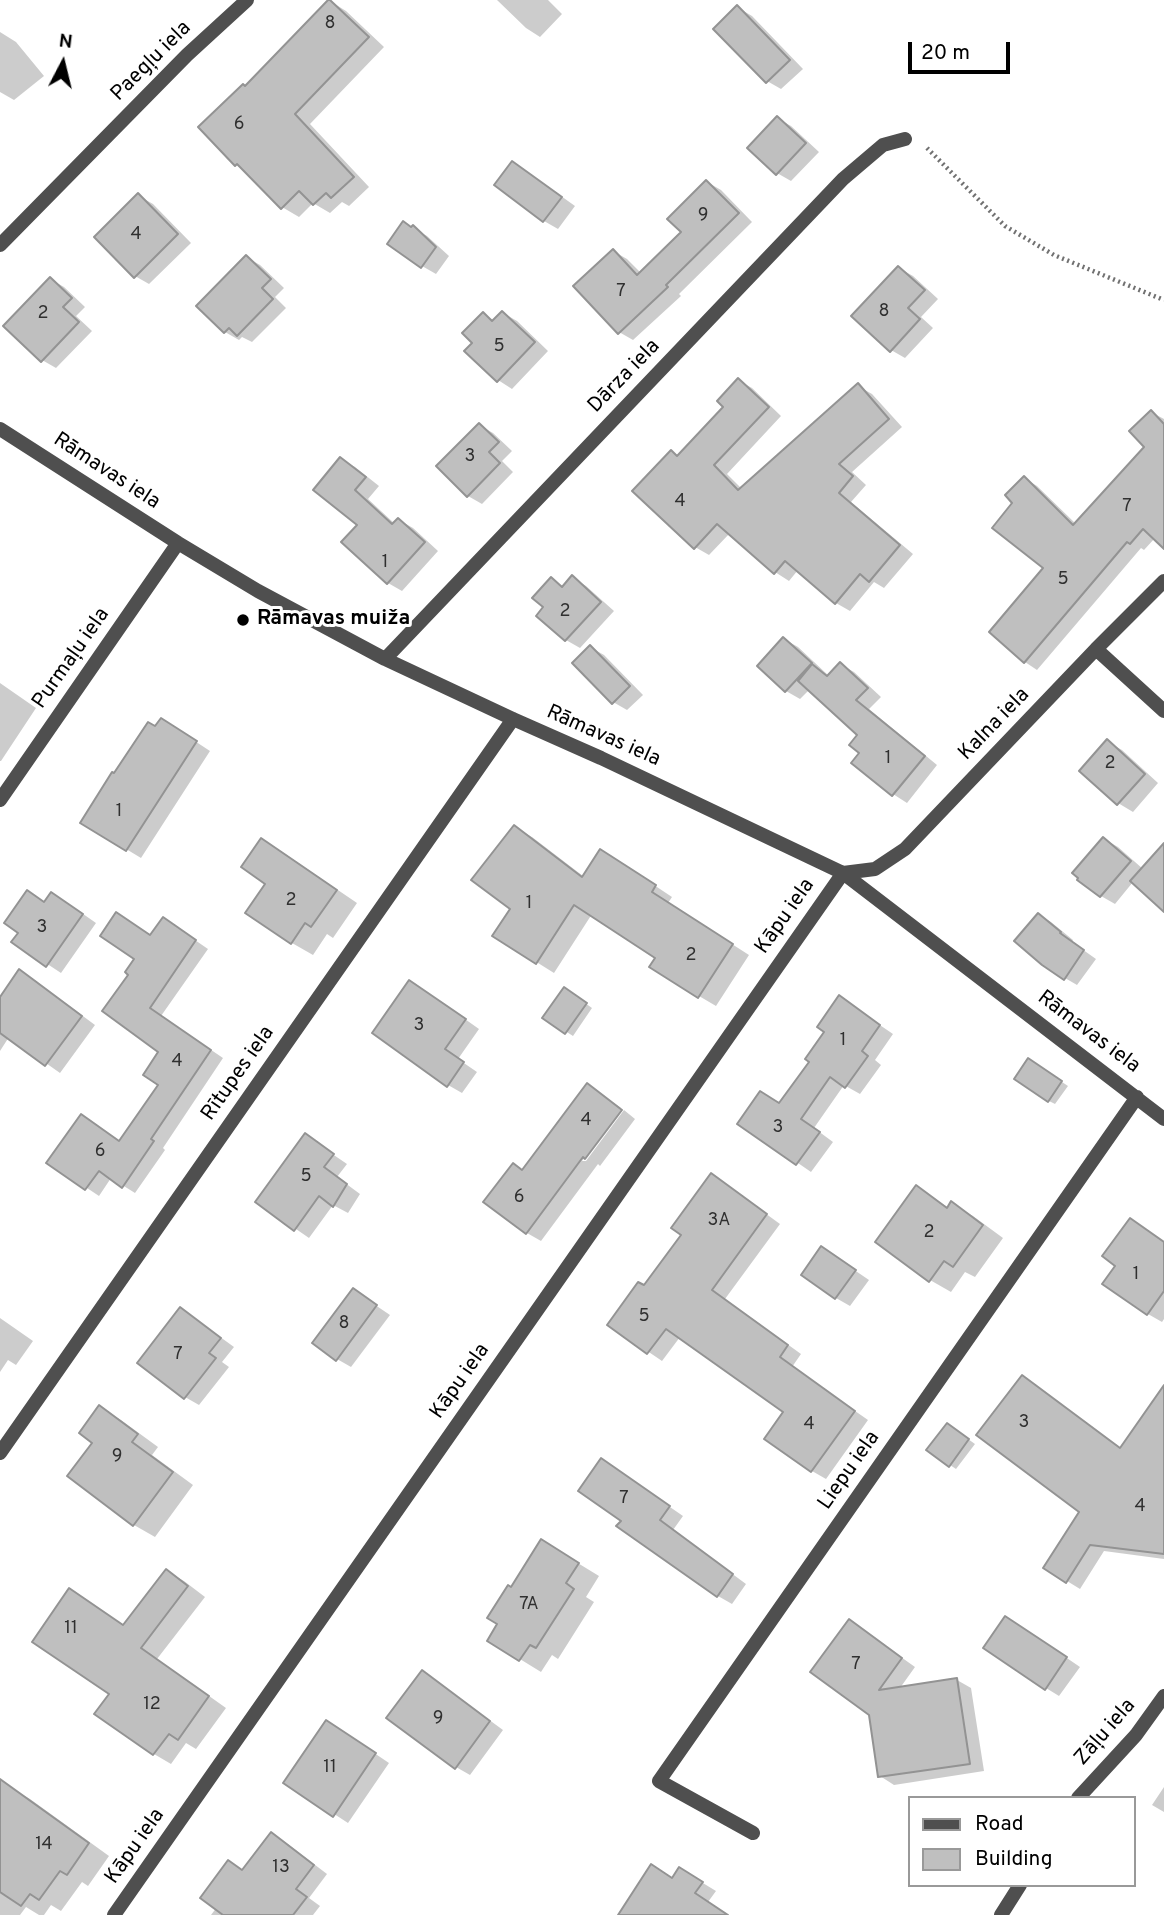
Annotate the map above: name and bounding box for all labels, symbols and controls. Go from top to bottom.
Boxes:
house number: 8 [325,13,335,35]
street label: Paegļu iela [107,17,197,107]
north arrow [28,28,98,98]
scale bar [912,28,1014,72]
text: N [57,29,74,55]
text: 20 m [921,40,970,67]
house number: 6 [234,114,244,136]
house number: 9 [698,205,708,227]
house number: 4 [130,224,142,246]
house number: 7 [616,281,626,303]
house number: 8 [879,301,889,323]
house number: 2 [37,303,49,325]
street label: Dārza iela [584,335,666,419]
house number: 5 [493,336,505,358]
street label: Rāmavas iela [48,428,164,516]
house number: 3 [465,446,475,468]
house number: 4 [674,491,686,513]
house number: 7 [1122,496,1132,518]
house number: 1 [382,552,388,574]
house number: 5 [1057,569,1069,591]
house number: 2 [559,601,571,623]
street label: Purmaļu iela [28,604,116,714]
place label: Rāmavas muiža [257,607,410,633]
marker: Rāmavas muiža [235,612,251,628]
street label: Kalna iela [954,683,1036,767]
street label: Rāmavas iela [542,701,664,773]
house number: 1 [885,748,891,770]
house number: 2 [1104,753,1116,775]
house number: 1 [116,801,122,823]
street label: Kāpu iela [751,874,821,960]
house number: 2 [285,890,297,912]
house number: 1 [526,893,532,915]
house number: 3 [37,917,47,939]
house number: 2 [685,945,697,967]
street label: Rāmavas iela [1032,986,1144,1080]
house number: 3 [414,1015,424,1037]
street label: Rītupes iela [197,1022,281,1126]
house number: 1 [840,1030,846,1052]
house number: 4 [171,1051,183,1073]
house number: 4 [580,1110,592,1132]
house number: 3 [773,1117,783,1139]
house number: 6 [95,1141,105,1163]
house number: 5 [300,1166,312,1188]
house number: 6 [514,1187,524,1209]
house number: 3A [708,1210,730,1232]
house number: 2 [923,1222,935,1244]
house number: 1 [1133,1264,1139,1286]
house number: 5 [638,1306,650,1328]
house number: 8 [339,1313,349,1335]
street label: Kāpu iela [426,1339,496,1425]
house number: 7 [173,1344,183,1366]
house number: 3 [1019,1412,1029,1434]
house number: 4 [803,1414,815,1436]
street label: Liepu iela [814,1427,886,1515]
house number: 9 [112,1446,122,1468]
house number: 7 [619,1488,629,1510]
house number: 4 [1134,1496,1146,1518]
house number: 7A [519,1594,539,1616]
house number: 11 [64,1618,78,1640]
house number: 7 [851,1654,861,1676]
house number: 12 [143,1694,161,1716]
street label: Zāļu iela [1070,1694,1142,1772]
house number: 9 [433,1708,443,1730]
house number: 11 [323,1757,337,1779]
legend [908,1796,1136,1887]
street label: Kāpu iela [101,1804,171,1890]
text: Road [975,1811,1024,1838]
house number: 14 [35,1834,53,1856]
text: Building [975,1846,1053,1873]
house number: 13 [272,1857,290,1879]

